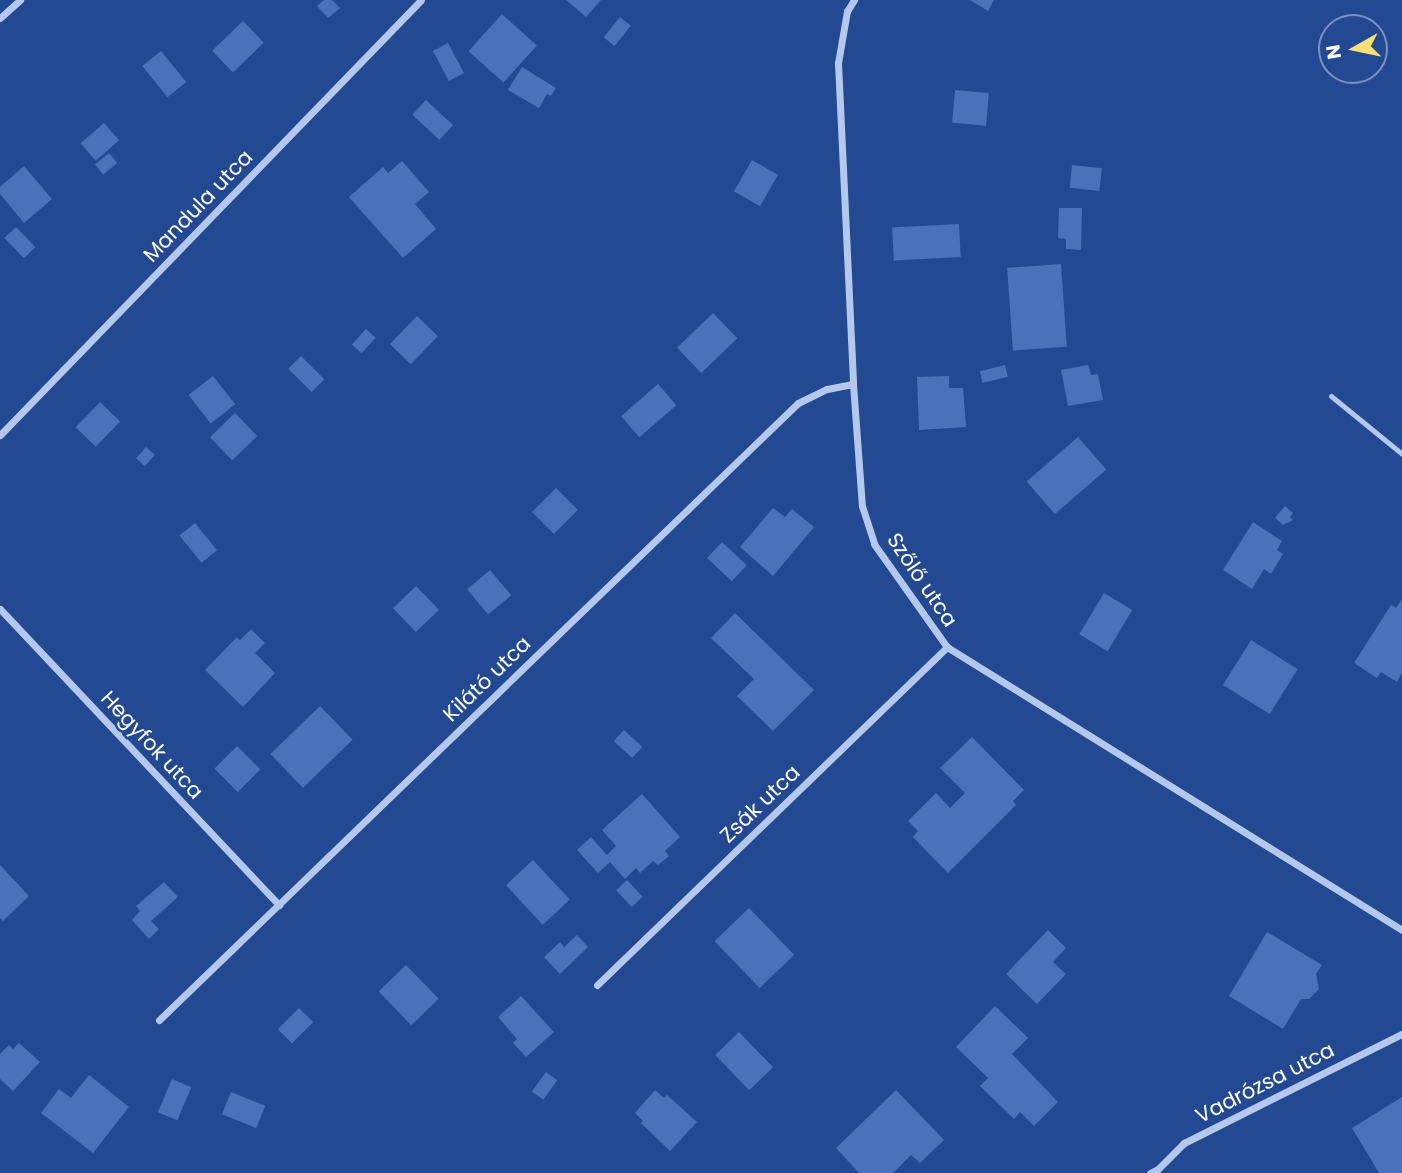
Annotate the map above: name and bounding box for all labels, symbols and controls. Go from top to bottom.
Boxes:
north arrow [1318,14,1388,84]
text: N [1319,43,1348,61]
street label: Mandula utca [138,145,258,267]
street label: Szőlő utca [881,528,963,632]
street label: Kilátó utca [438,631,536,727]
street label: Hegyfok utca [96,686,208,804]
street label: Zsák utca [715,760,805,848]
street label: Vadrózsa utca [1191,1037,1339,1129]

